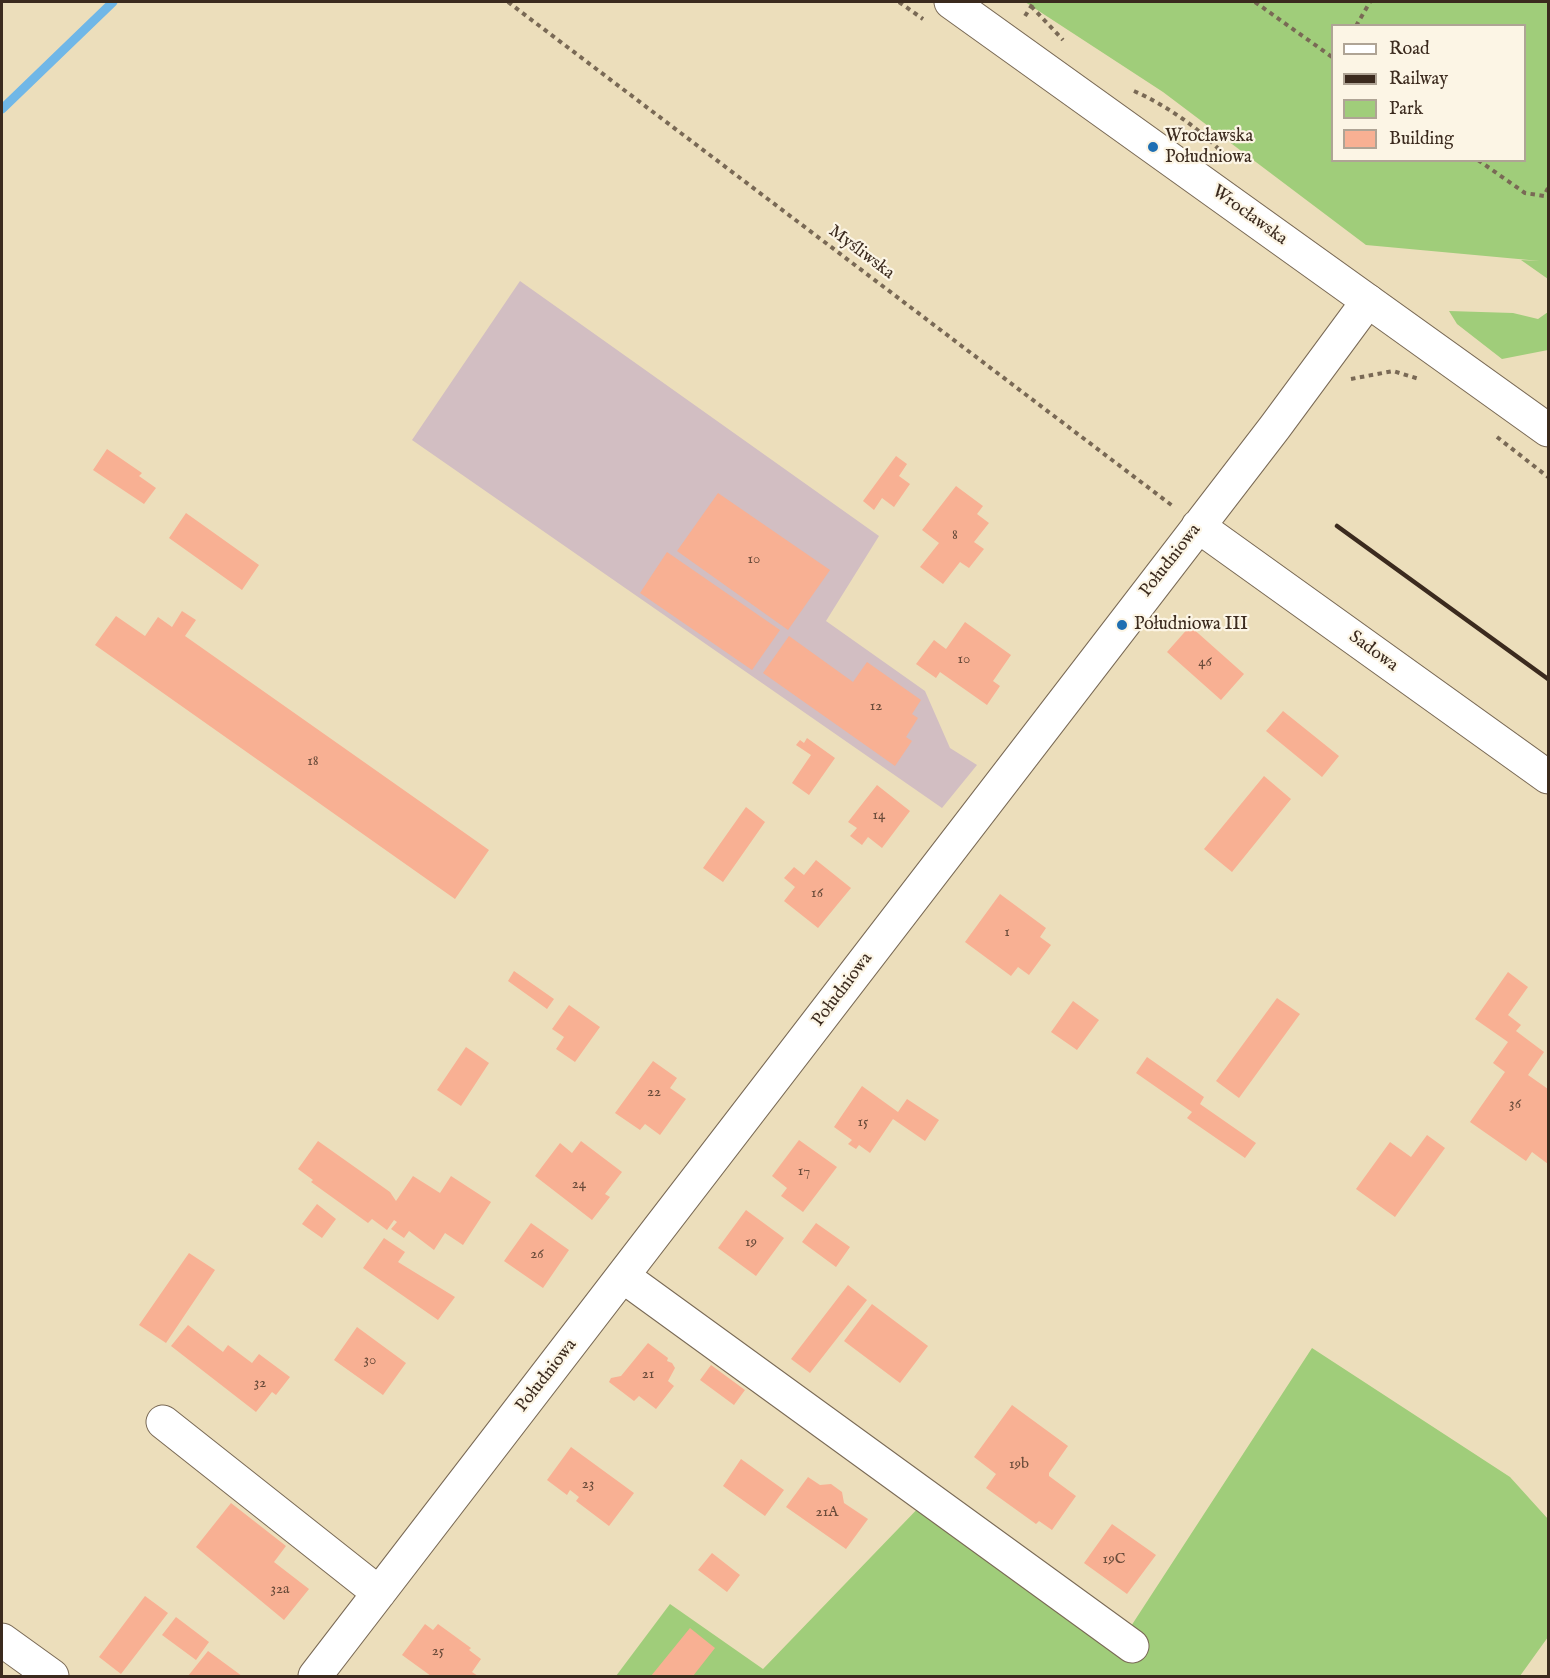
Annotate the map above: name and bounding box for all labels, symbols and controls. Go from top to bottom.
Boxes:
legend [1331,24,1526,162]
text: Road [1389,38,1430,61]
text: Railway [1389,68,1448,91]
text: Park [1389,98,1423,121]
place label: Wrocławska Południowa [1165,126,1253,168]
text: Building [1389,128,1454,151]
marker: Wrocławska Południowa [1146,140,1160,154]
street label: Wrocławska [1207,181,1291,251]
street label: Myśliwska [824,221,898,285]
street label: Południowa [1136,520,1206,602]
house number: 8 [952,527,958,545]
house number: 10 [748,551,760,569]
place label: Południowa III [1134,614,1248,636]
marker: Południowa III [1115,618,1129,632]
street label: Sadowa [1344,627,1402,677]
house number: 10 [958,651,970,669]
house number: 46 [1198,654,1212,672]
house number: 12 [870,698,882,716]
house number: 18 [307,753,319,771]
house number: 14 [873,807,885,825]
house number: 16 [811,885,823,903]
house number: 1 [1004,924,1010,942]
street label: Południowa [808,949,878,1031]
house number: 22 [647,1084,661,1102]
house number: 36 [1509,1096,1521,1114]
house number: 15 [857,1114,869,1132]
house number: 17 [798,1163,810,1181]
house number: 24 [572,1176,586,1194]
house number: 19 [745,1234,757,1252]
house number: 26 [530,1246,544,1264]
street label: Południowa [512,1335,582,1417]
house number: 30 [364,1352,376,1370]
house number: 21 [642,1366,654,1384]
house number: 32 [254,1375,266,1393]
house number: 19b [1009,1456,1029,1474]
house number: 23 [582,1476,594,1494]
house number: 21A [816,1504,838,1522]
house number: 19C [1103,1551,1125,1569]
house number: 32a [270,1581,290,1599]
house number: 25 [432,1643,444,1661]

